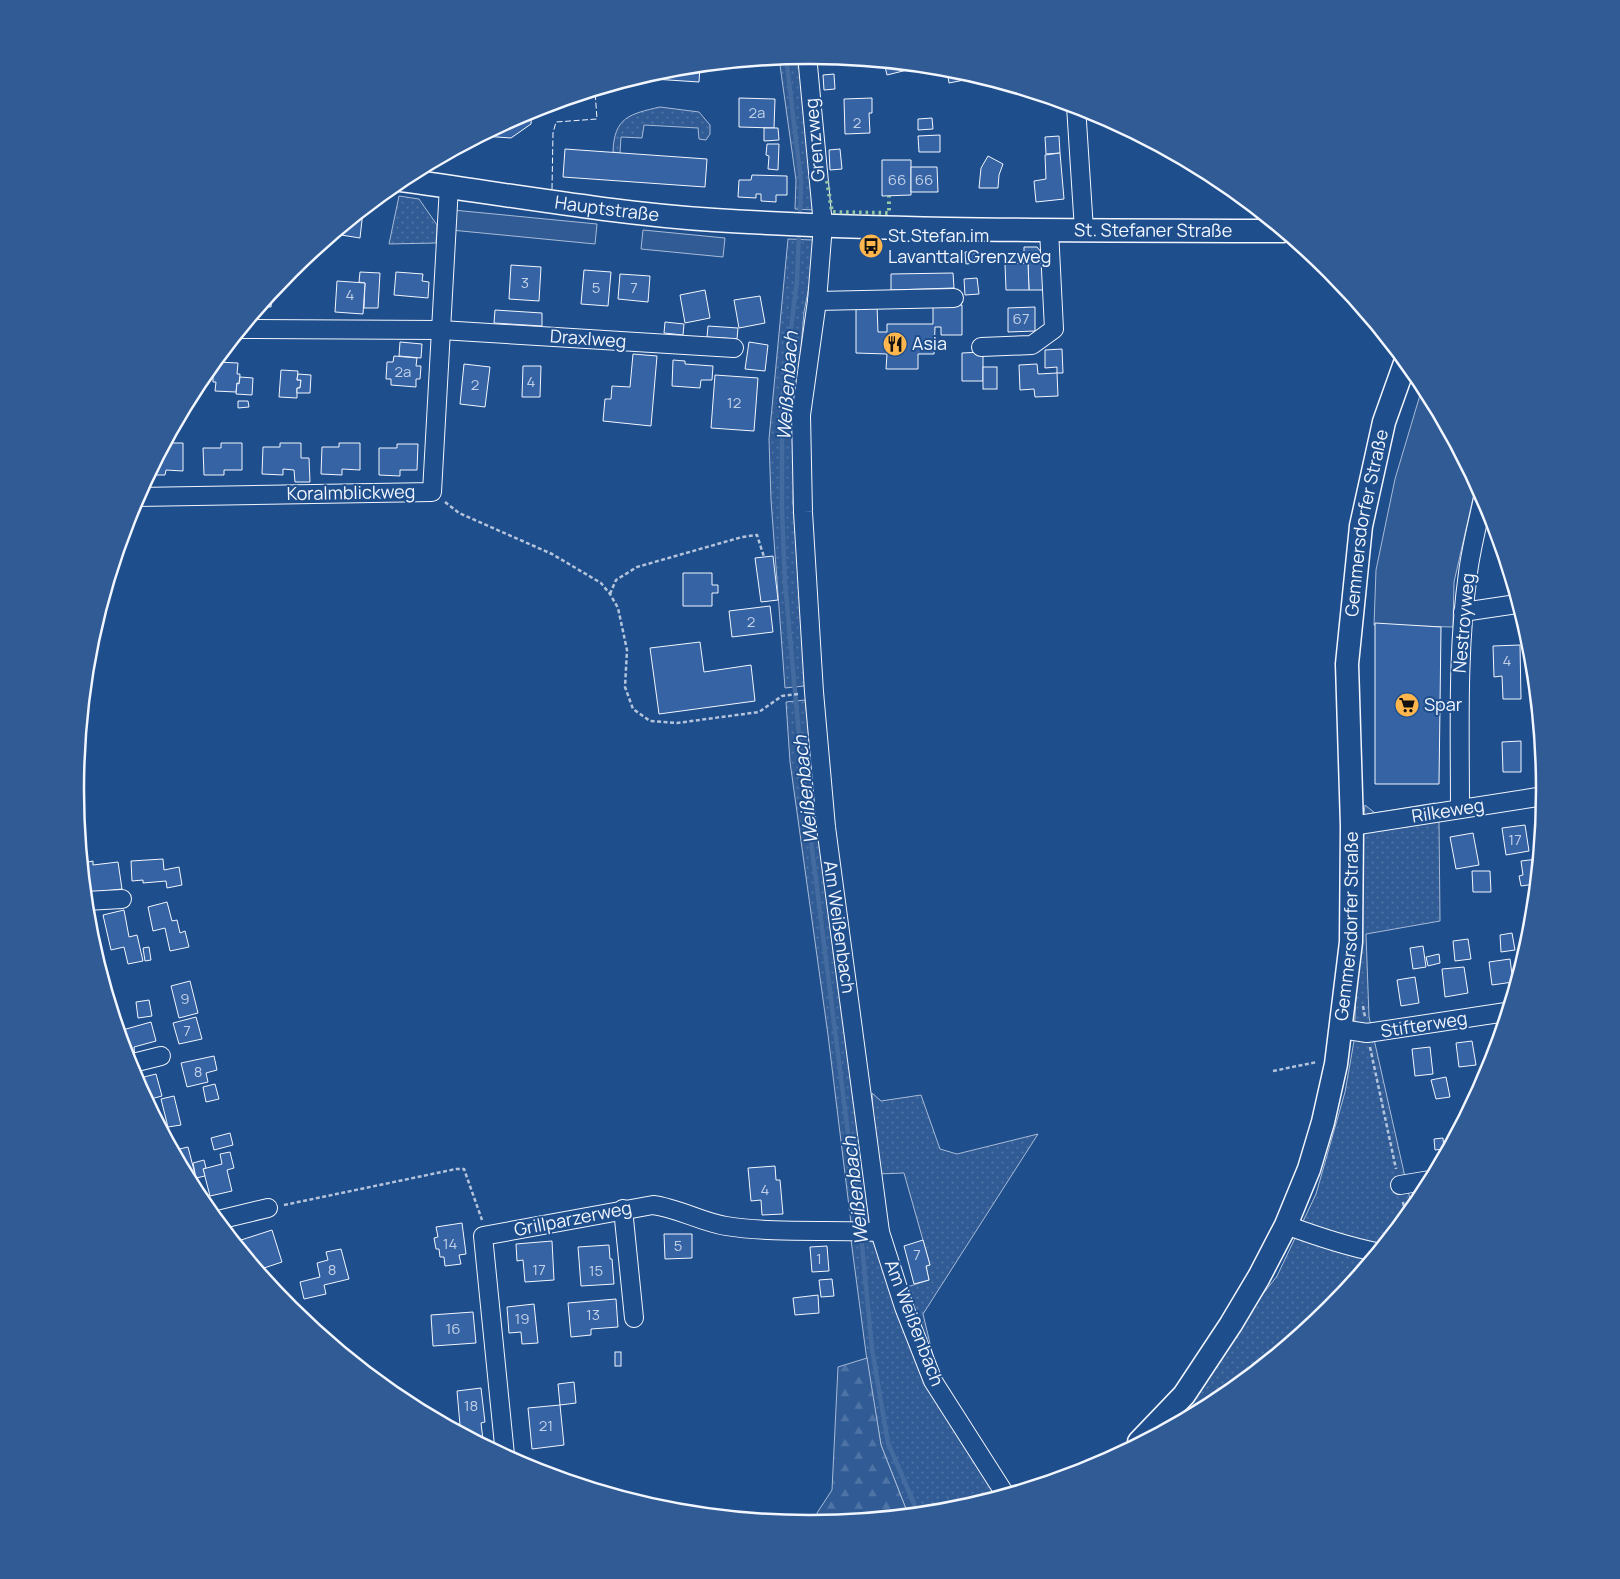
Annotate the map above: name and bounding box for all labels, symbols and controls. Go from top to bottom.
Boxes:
street label: Grenzweg [798,97,830,183]
house number: 2a [749,102,765,123]
house number: 2 [853,112,861,133]
house number: 66 [888,169,906,190]
house number: 66 [915,169,933,190]
street label: Hauptstraße [553,189,660,226]
street label: St. Stefaner Straße [1074,217,1232,242]
place label: St.Stefan im Lavanttal Grenzweg [888,223,1051,268]
bus stop icon: St.Stefan im Lavanttal Grenzweg [858,233,884,259]
house number: 3 [521,272,529,293]
house number: 5 [592,277,600,298]
house number: 7 [630,277,638,298]
house number: 4 [346,284,355,305]
house number: 67 [1013,308,1029,329]
street label: Draxlweg [549,323,627,353]
water label: Weißenbach [770,330,804,441]
restaurant icon: Asia [882,331,908,357]
place label: Asia [912,331,947,355]
house number: 2a [395,361,411,382]
house number: 4 [527,371,536,392]
house number: 2 [471,374,479,395]
house number: 12 [727,392,741,413]
street label: Gemmersdorfer Straße [1339,427,1393,618]
street label: Koralmblickweg [286,479,416,505]
street label: Nestroyweg [1447,572,1479,674]
house number: 2 [747,611,755,632]
house number: 4 [1503,650,1512,671]
supermarket icon: Spar [1394,692,1420,718]
place label: Spar [1424,692,1463,716]
water label: Weißenbach [786,734,824,846]
street label: Rilkeweg [1410,792,1486,828]
house number: 17 [1508,829,1522,850]
street label: Gemmersdorfer Straße [1328,831,1363,1022]
street label: Am Weißenbach [819,859,861,995]
house number: 9 [180,988,190,1009]
street label: Stifterweg [1379,1005,1469,1043]
house number: 7 [183,1020,191,1041]
house number: 8 [194,1061,202,1082]
water label: Weißenbach [835,1134,875,1247]
house number: 4 [761,1179,770,1200]
street label: Grillparzerweg [512,1195,634,1241]
house number: 14 [443,1233,457,1254]
house number: 5 [674,1235,682,1256]
house number: 7 [913,1244,921,1265]
house number: 1 [816,1248,822,1269]
street label: Am Weißenbach [880,1256,950,1389]
house number: 8 [328,1259,336,1280]
house number: 17 [532,1259,546,1280]
house number: 15 [589,1260,603,1281]
house number: 13 [586,1304,600,1325]
house number: 19 [514,1308,530,1329]
house number: 16 [445,1318,461,1339]
house number: 18 [464,1395,478,1416]
house number: 21 [539,1415,553,1436]

